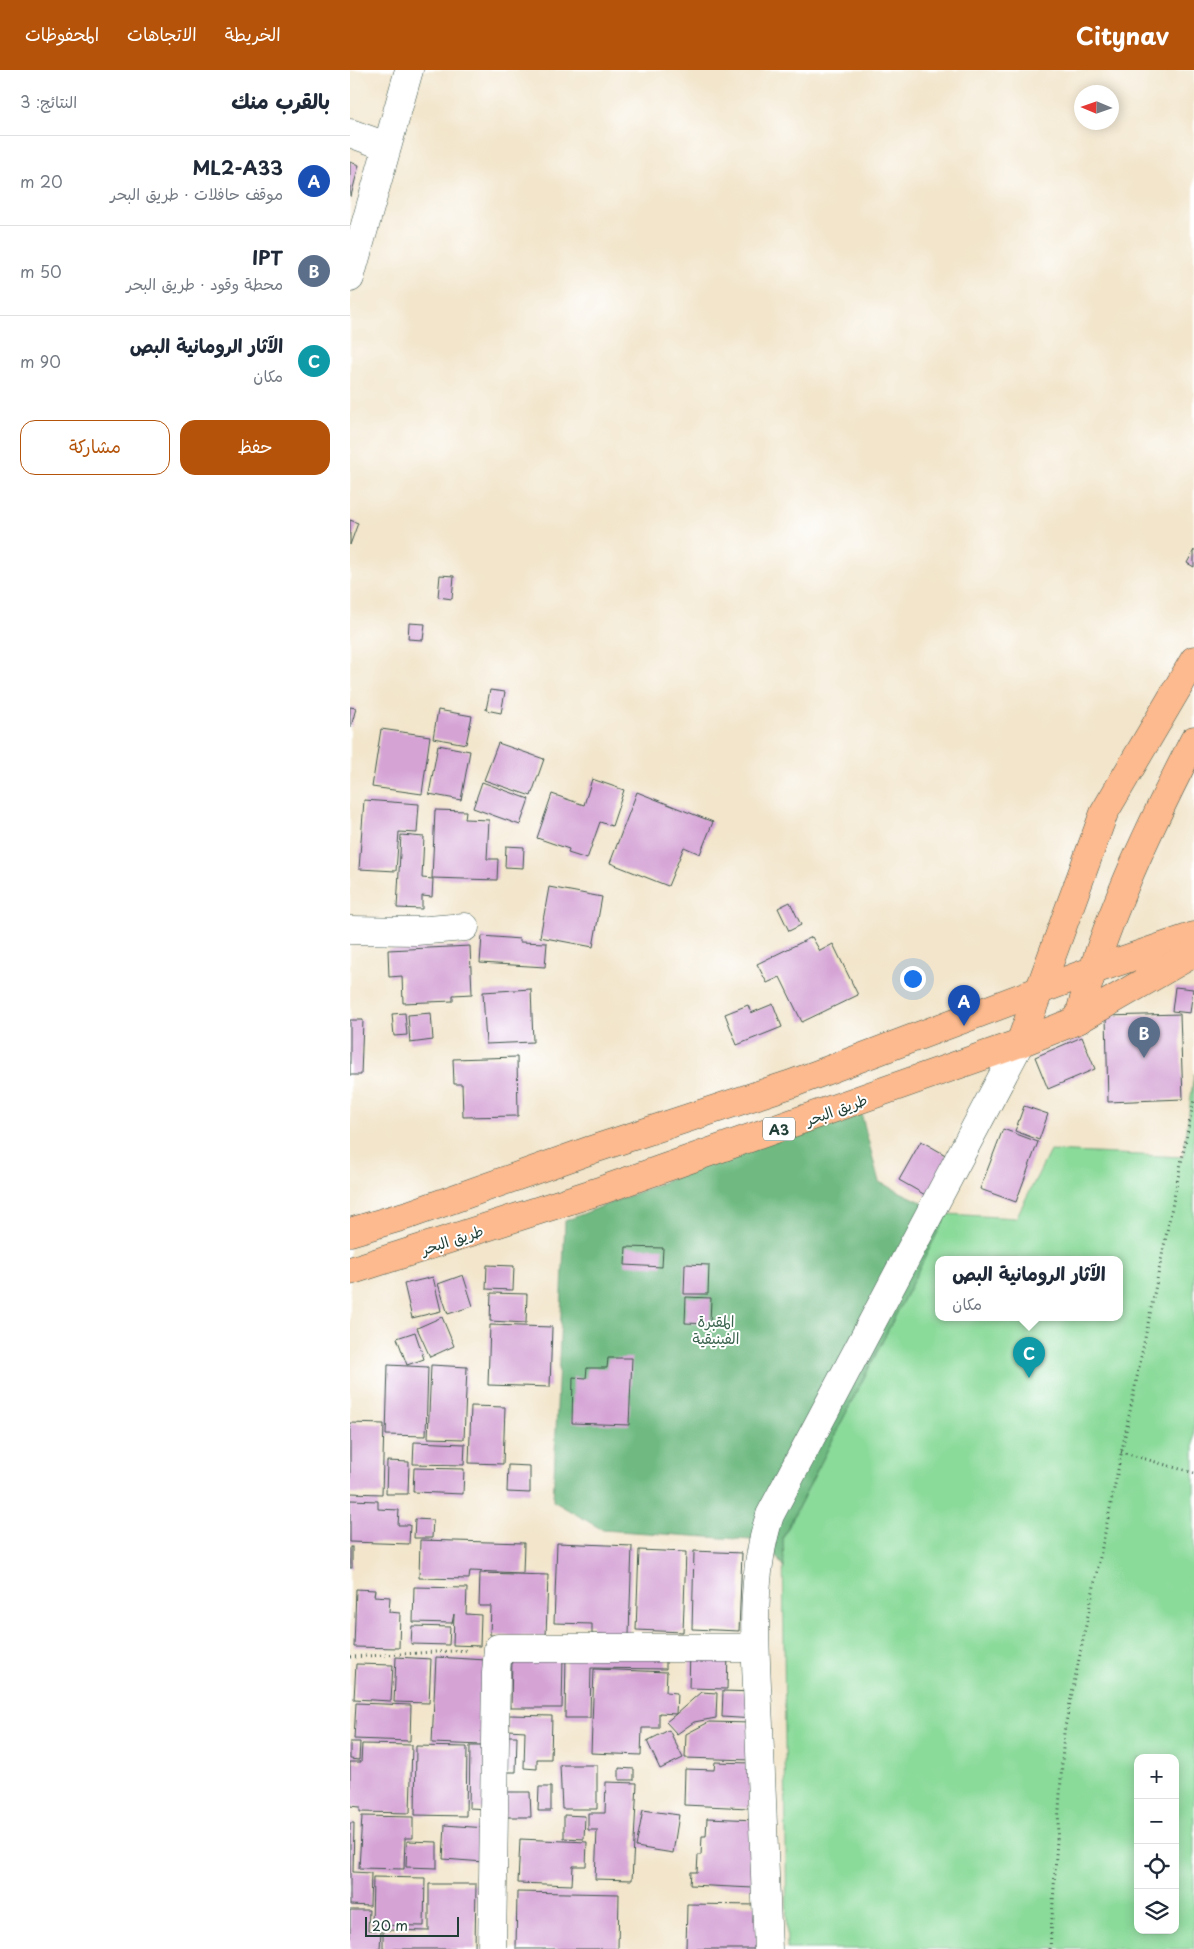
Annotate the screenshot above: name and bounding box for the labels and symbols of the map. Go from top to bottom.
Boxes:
north arrow [1074,85,1119,130]
your location [900,966,926,992]
pin: A [948,985,980,1026]
pin: B [1128,1017,1160,1058]
street label: طريق البحر [801,1087,870,1131]
road number: A3 [763,1118,795,1140]
street label: طريق البحر [417,1218,486,1260]
park label: المقبرة الفينيقية [693,1309,739,1349]
pin: C [1013,1337,1045,1378]
scale bar [365,1914,459,1937]

